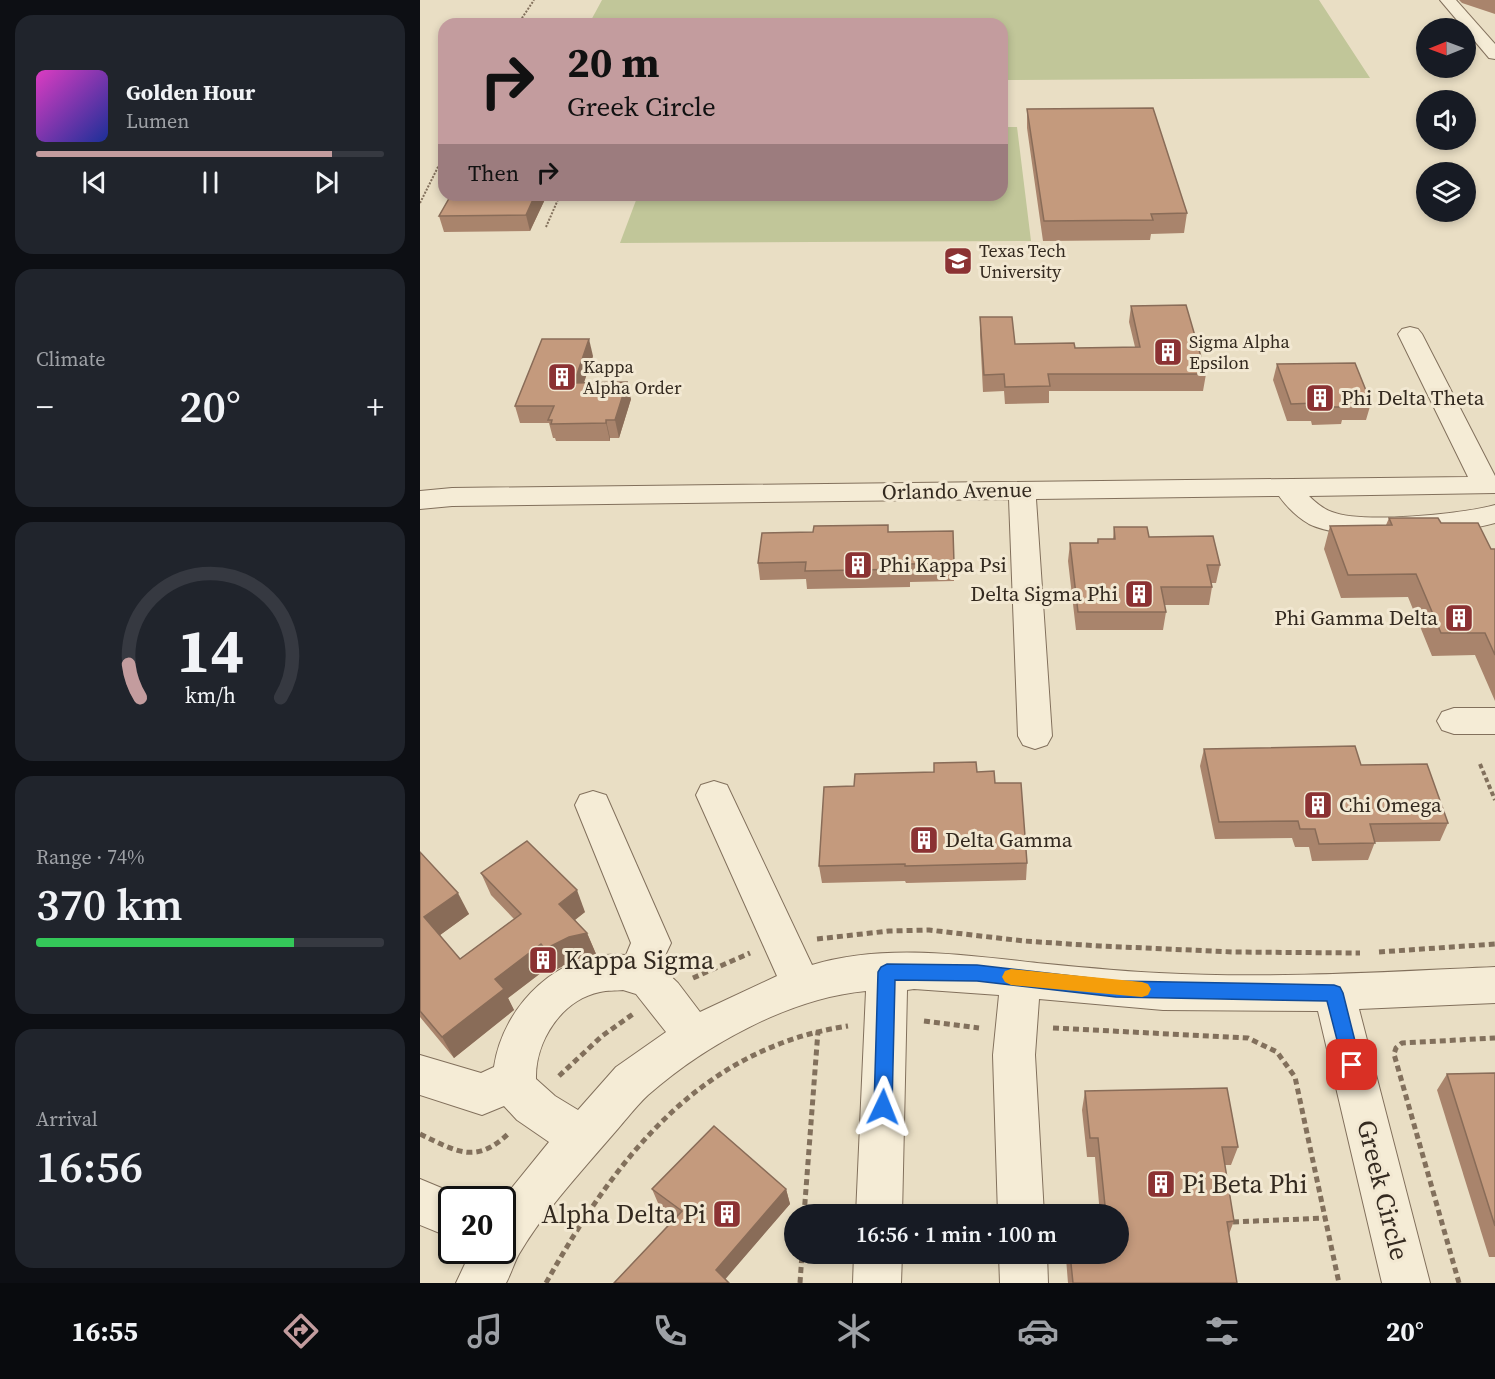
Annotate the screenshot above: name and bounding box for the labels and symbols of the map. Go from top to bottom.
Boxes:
north arrow [1416,18,1476,78]
place label: Texas Tech University [979,238,1066,284]
school or university icon: Texas Tech University [942,245,974,277]
place label: Sigma Alpha Epsilon [1189,329,1291,375]
building icon: Sigma Alpha Epsilon [1152,336,1184,368]
place label: Kappa Alpha Order [583,354,682,400]
building icon: Kappa Alpha Order [546,361,578,393]
building icon: Phi Delta Theta [1304,382,1336,414]
place label: Phi Delta Theta [1341,383,1485,412]
street label: Orlando Avenue [882,475,1032,506]
building icon: Phi Kappa Psi [842,549,874,581]
place label: Phi Kappa Psi [879,550,1007,579]
building icon: Delta Sigma Phi [1123,578,1155,610]
place label: Delta Sigma Phi [970,579,1118,608]
building icon: Phi Gamma Delta [1443,602,1475,634]
place label: Phi Gamma Delta [1274,603,1438,632]
building icon: Chi Omega [1302,789,1334,821]
place label: Chi Omega [1339,790,1442,819]
building icon: Delta Gamma [908,824,940,856]
place label: Delta Gamma [945,825,1073,854]
place label: Kappa Sigma [564,942,715,978]
building icon: Kappa Sigma [527,944,559,976]
pin [1326,1039,1377,1090]
position arrow [851,1075,915,1139]
street label: Greek Circle [1348,1116,1418,1264]
place label: Pi Beta Phi [1182,1166,1307,1202]
building icon: Pi Beta Phi [1145,1168,1177,1200]
speed limit sign: 20 [438,1186,516,1264]
place label: Alpha Delta Pi [541,1196,706,1232]
building icon: Alpha Delta Pi [711,1198,743,1230]

